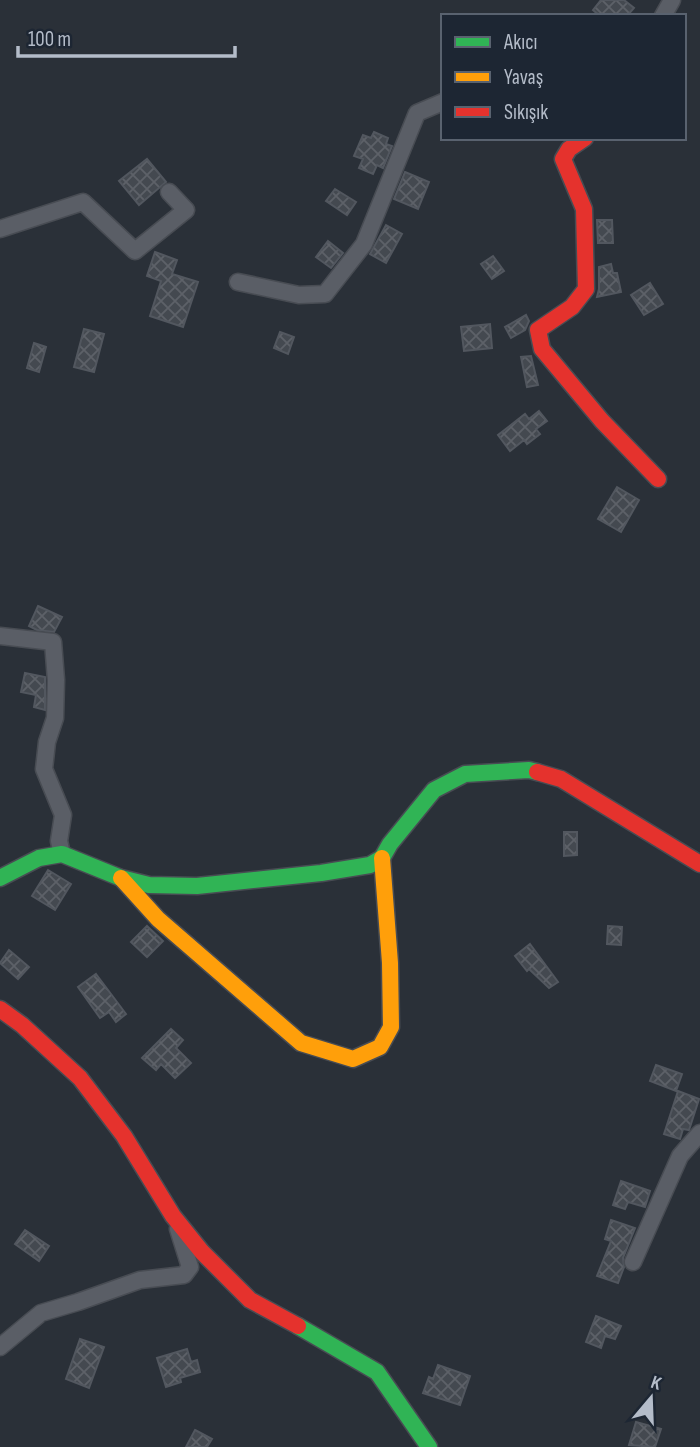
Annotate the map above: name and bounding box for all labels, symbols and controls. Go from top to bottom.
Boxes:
scale bar [18,14,234,58]
legend [441,14,686,140]
text: 100 m [28,27,71,52]
text: Akıcı [503,30,537,55]
text: Yavaş [504,65,543,90]
text: Sıkışık [504,100,548,125]
north arrow [616,1363,686,1433]
text: K [648,1371,665,1396]

